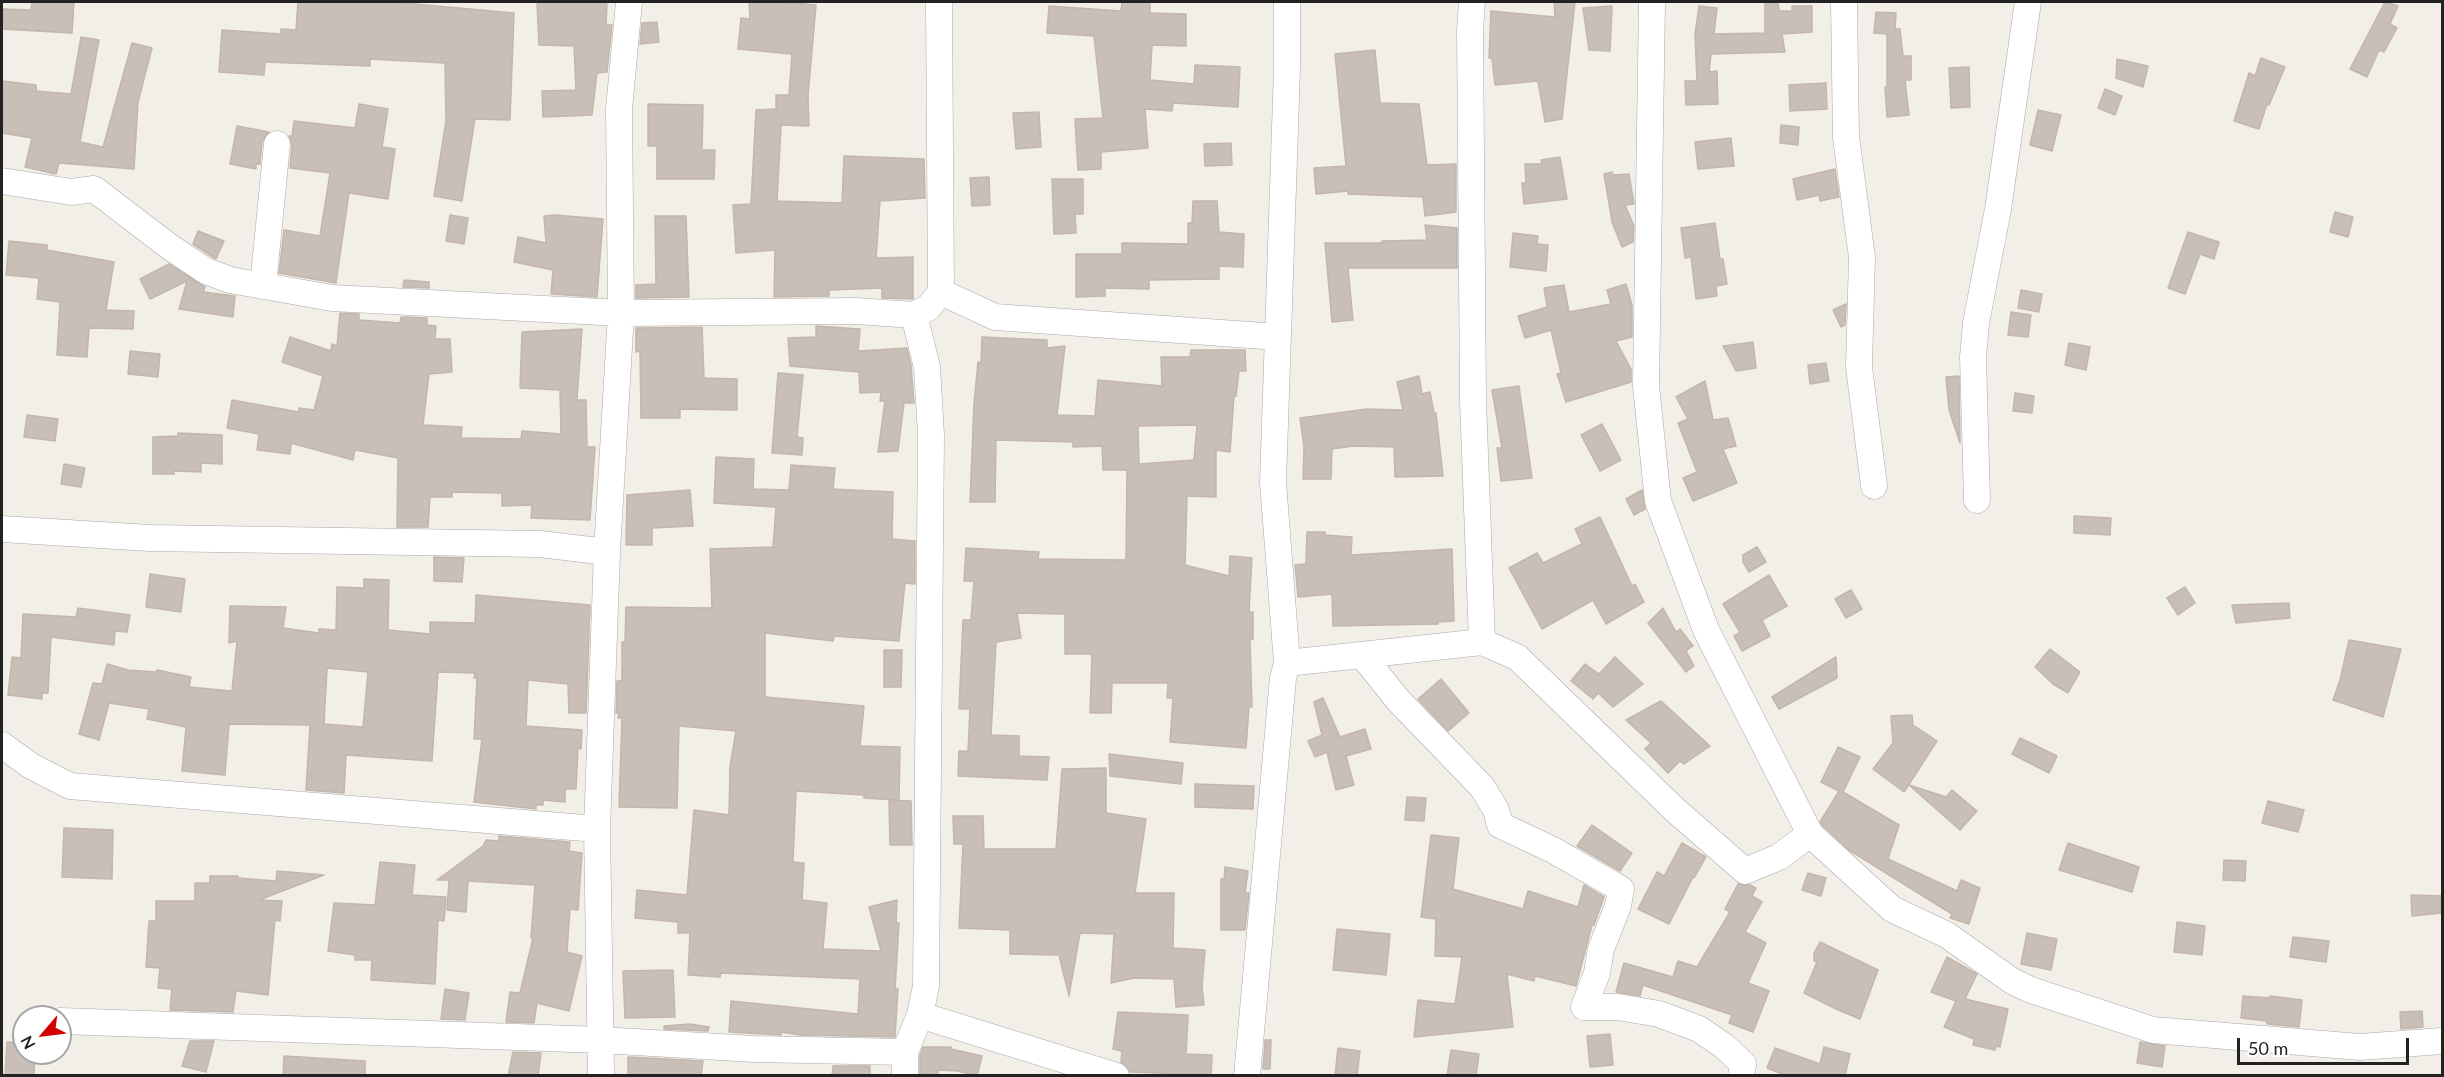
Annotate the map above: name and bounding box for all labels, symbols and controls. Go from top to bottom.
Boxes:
north arrow [12,1005,72,1065]
scale bar [2240,1026,2412,1064]
text: N [16,1033,39,1053]
text: 50 m [2248,1037,2288,1059]

